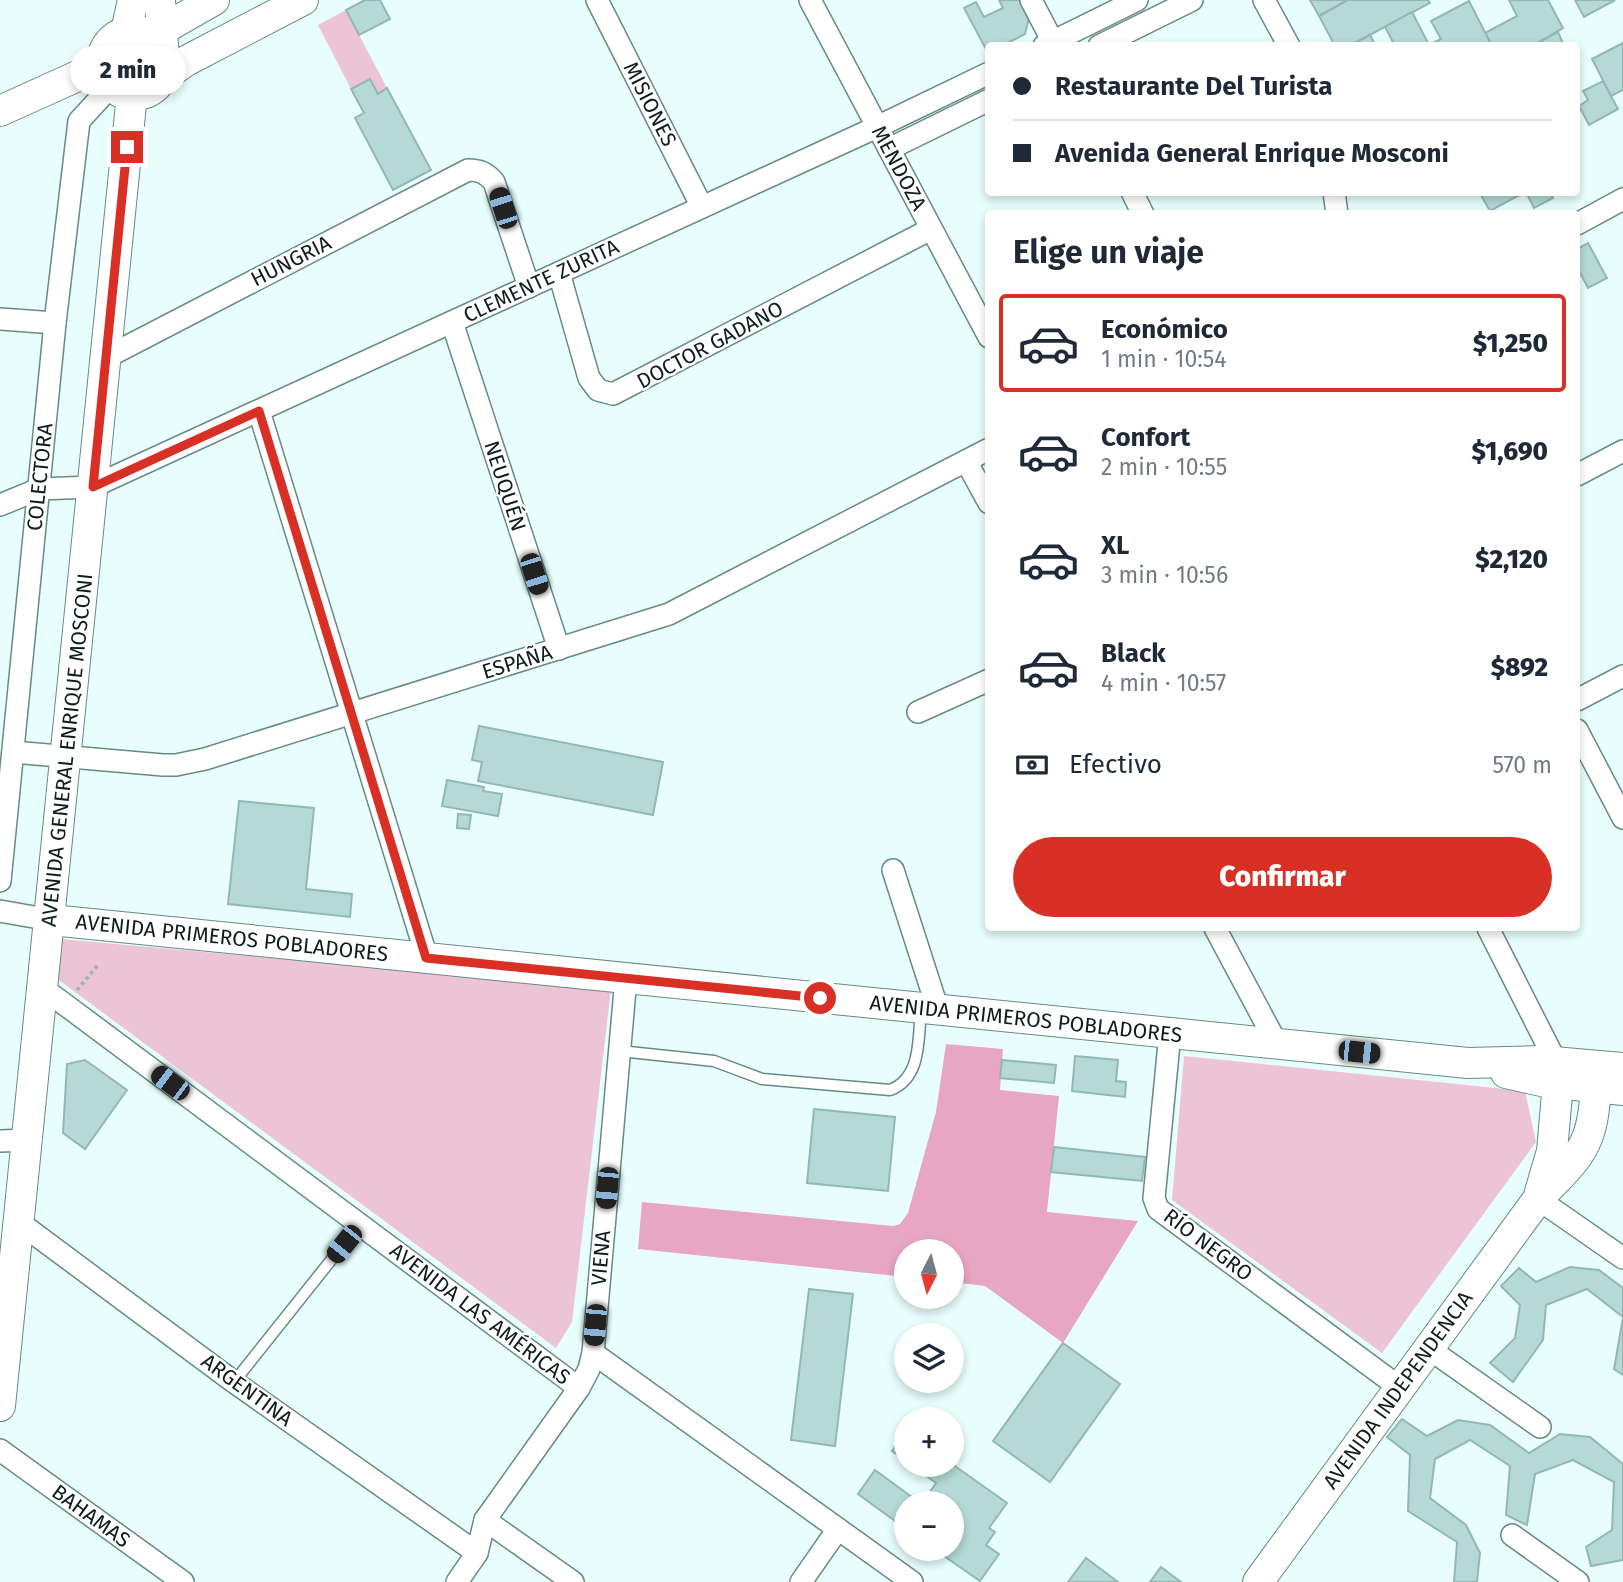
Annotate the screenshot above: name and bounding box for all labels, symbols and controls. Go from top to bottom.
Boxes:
callout: 2 min [69,46,185,94]
text: 2 min [100,56,156,84]
street label: MISIONES [618,57,682,151]
text: Restaurante Del Turista [1055,71,1333,102]
street label: MENDOZA [866,121,932,215]
route end [111,131,143,163]
text: Avenida General Enrique Mosconi [1055,138,1449,169]
car [487,185,520,231]
street label: HUNGRIA [246,230,336,292]
text: Elige un viaje [1013,233,1204,271]
street label: CLEMENTE ZURITA [459,234,623,328]
street label: DOCTOR GADANO [632,295,788,395]
icon: car [1017,312,1080,375]
text: Económico [1101,314,1228,345]
text: $1,250 [1473,328,1548,359]
text: 1 min · 10:54 [1101,345,1227,373]
icon: car [1017,420,1080,483]
street label: COLECTORA [21,422,59,532]
text: Confort [1101,422,1190,453]
text: $1,690 [1471,436,1548,467]
street label: NEUQUÉN [478,438,532,534]
text: 2 min · 10:55 [1101,453,1227,481]
icon: car [1017,528,1080,591]
text: XL [1101,530,1129,561]
text: $2,120 [1475,544,1548,575]
car [518,551,551,597]
text: 3 min · 10:56 [1101,561,1228,589]
street label: AVENIDA GENERAL ENRIQUE MOSCONI [36,572,98,928]
icon: car [1017,636,1080,699]
text: Black [1101,638,1166,669]
street label: ESPAÑA [479,639,555,685]
text: $892 [1491,652,1548,683]
text: 4 min · 10:57 [1101,669,1226,697]
icon: cash [1013,746,1051,784]
text: Efectivo [1069,749,1162,780]
text: 570 m [1492,751,1552,779]
button: Confirmar [1013,837,1552,917]
street label: AVENIDA PRIMEROS POBLADORES [74,909,390,967]
route start [804,982,836,1014]
street label: AVENIDA PRIMEROS POBLADORES [868,990,1184,1048]
car [1338,1039,1381,1065]
car [147,1062,194,1104]
car [595,1166,620,1210]
street label: RÍO NEGRO [1158,1203,1258,1287]
car [323,1221,366,1267]
street label: VIENA [586,1229,616,1287]
street label: AVENIDA LAS AMÉRICAS [385,1238,575,1390]
north arrow [894,1239,964,1309]
map controls [894,1239,964,1561]
street label: AVENIDA INDEPENDENCIA [1317,1286,1479,1494]
car [583,1303,608,1347]
button: layers [894,1323,964,1393]
street label: ARGENTINA [196,1348,298,1432]
button: + [894,1407,964,1477]
street label: BAHAMAS [47,1479,135,1553]
button: − [894,1491,964,1561]

